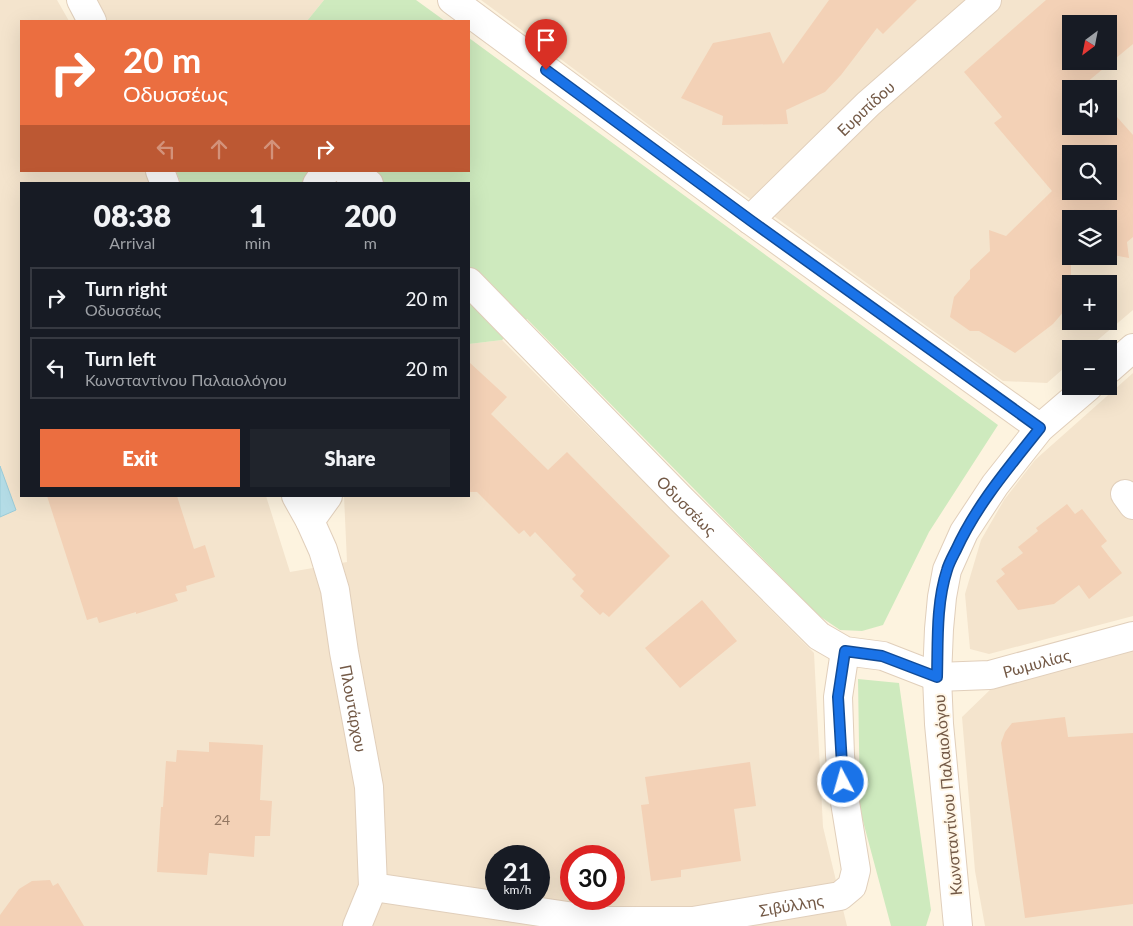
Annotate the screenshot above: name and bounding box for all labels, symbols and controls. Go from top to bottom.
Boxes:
north arrow [1062,15,1118,70]
map controls [1062,15,1117,395]
pin [525,19,567,70]
icon: arrive [532,26,560,54]
text: 20 m [123,38,201,80]
icon: right [40,40,105,105]
street label: Ευριπίδου [833,76,898,139]
text: Οδυσσέως [123,80,228,107]
button: sound [1062,80,1117,135]
icon: left [152,135,180,163]
icon: ahead [205,135,233,163]
icon: ahead [258,135,286,163]
icon: right [311,135,339,163]
button: search [1062,145,1117,200]
text: 08:38 [94,197,171,233]
text: 1 [249,197,266,233]
text: 200 [344,197,396,233]
button: layers [1062,210,1117,265]
text: Arrival [109,233,155,252]
text: min [245,233,271,252]
text: m [364,233,377,252]
button: + [1062,275,1117,330]
text: Turn right [85,277,167,300]
icon: right [42,284,70,312]
text: 20 m [405,287,448,310]
text: Οδυσσέως [85,300,161,319]
button: − [1062,340,1117,395]
text: Turn left [85,347,156,370]
icon: left [42,354,70,382]
text: 20 m [405,357,448,380]
text: Κωνσταντίνου Παλαιολόγου [85,370,287,389]
button: Exit [40,429,240,487]
button: Share [250,429,450,487]
street label: Οδυσσέως [654,471,721,539]
street label: Ρωμυλίας [1000,644,1073,681]
street label: Πλουτάρχου [337,663,372,754]
street label: Κωνσταντίνου Παλαιολόγου [929,694,965,896]
position arrow [816,755,868,807]
house number: 24 [214,811,230,828]
speed limit sign: 30 [560,845,625,910]
text: 21 [503,856,532,886]
text: km/h [503,882,532,897]
street label: Σιβύλλης [757,889,825,919]

